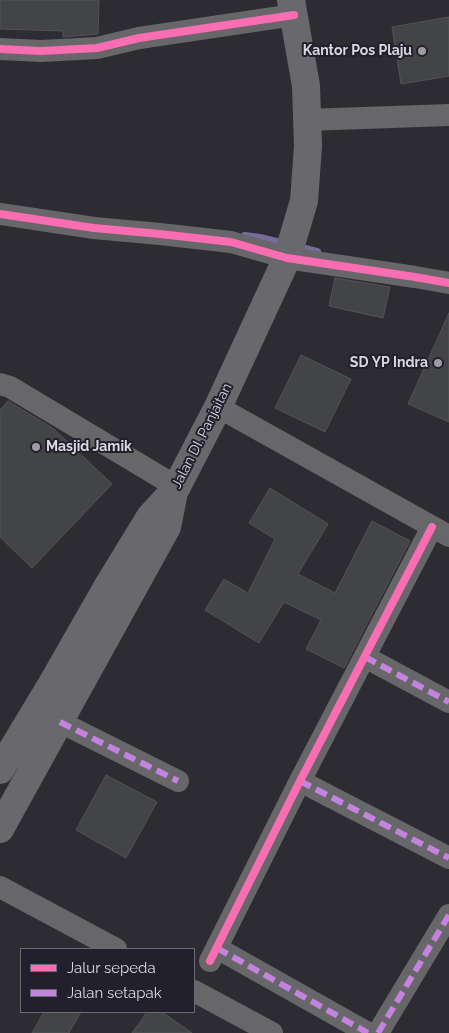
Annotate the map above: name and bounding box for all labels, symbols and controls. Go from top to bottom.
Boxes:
place label: Kantor Pos Plaju [303,43,412,59]
marker: Kantor Pos Plaju [416,45,428,57]
place label: SD YP Indra [350,355,428,371]
marker: SD YP Indra [432,357,444,369]
street label: Jalan DI. Panjaitan [168,381,236,491]
place label: Masjid Jamik [46,439,132,455]
marker: Masjid Jamik [30,441,42,453]
legend [20,948,195,1013]
text: Jalur sepeda [67,959,156,977]
text: Jalan setapak [67,984,162,1002]

